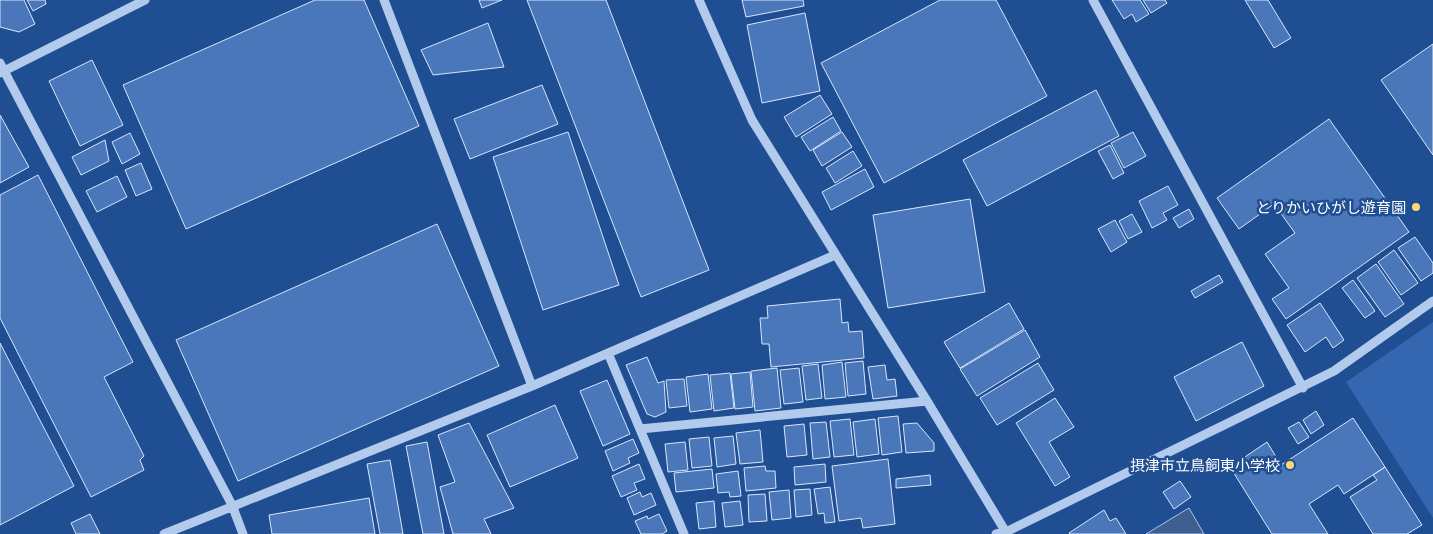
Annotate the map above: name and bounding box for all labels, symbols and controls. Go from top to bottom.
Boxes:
place label: とりかいひがし遊育園 [1256,197,1406,217]
marker: とりかいひがし遊育園 [1410,201,1422,213]
place label: 摂津市立鳥飼東小学校 [1130,455,1280,475]
marker: 摂津市立鳥飼東小学校 [1284,459,1296,471]

